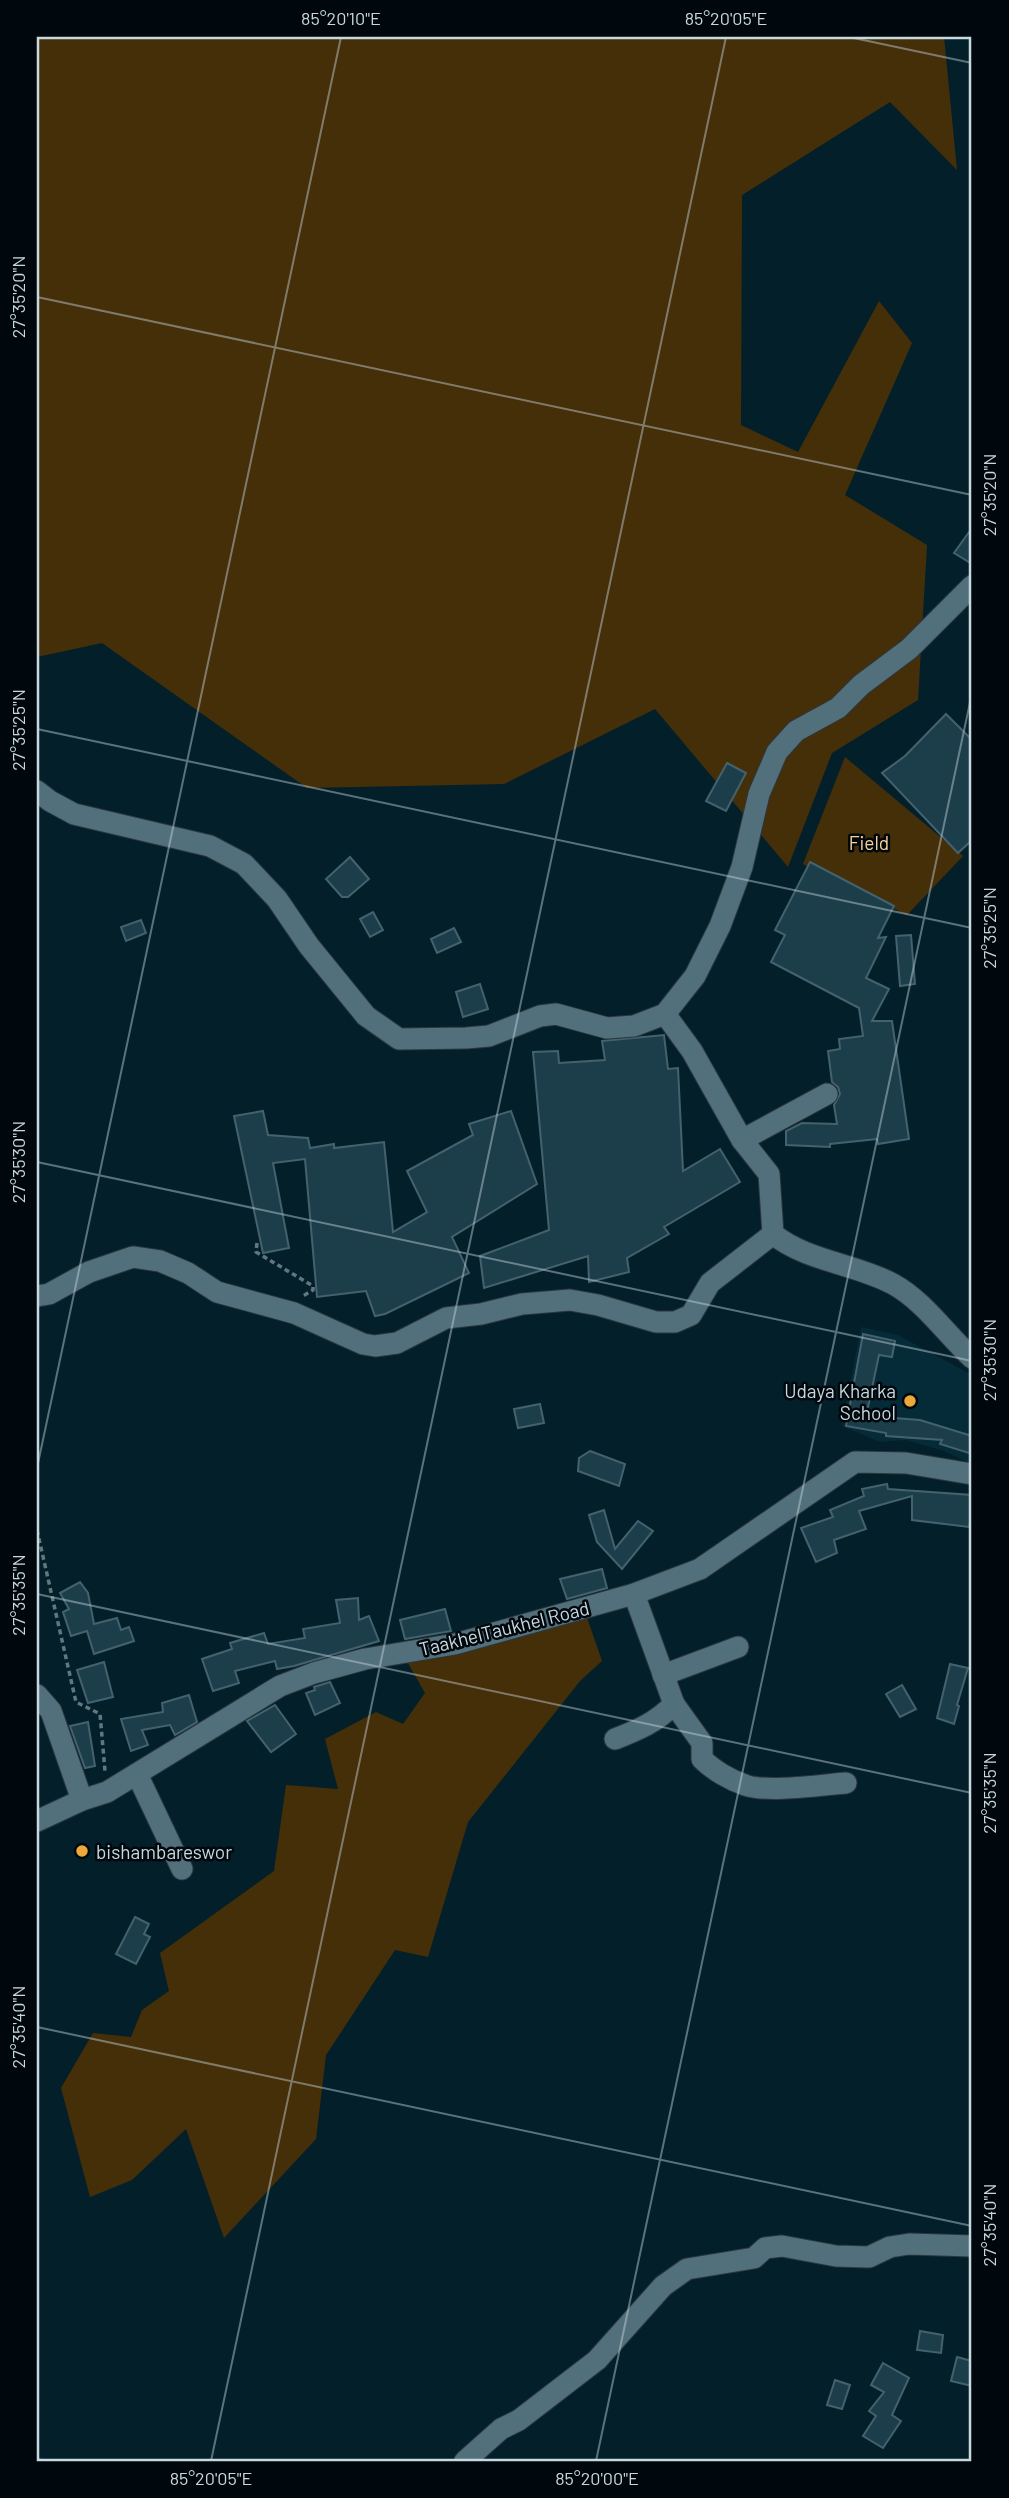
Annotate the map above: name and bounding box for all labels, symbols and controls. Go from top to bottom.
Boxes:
text: 85°20'10"E [301,7,381,29]
text: 85°20'05"E [685,7,767,29]
text: 27°35'20"N [7,256,29,338]
text: 27°35'20"N [978,454,1000,536]
text: 27°35'25"N [7,689,29,771]
park label: Field [849,831,889,854]
text: 27°35'25"N [978,887,1000,969]
text: 27°35'30"N [7,1121,29,1203]
text: 27°35'30"N [978,1319,1000,1401]
place label: Udaya Kharka School [784,1379,896,1424]
marker: Udaya Kharka School [902,1393,918,1409]
text: 27°35'35"N [7,1554,29,1636]
street label: TaakhelTaukhel Road [417,1596,591,1660]
text: 27°35'35"N [978,1752,1000,1834]
place label: bishambareswor [96,1840,232,1863]
marker: bishambareswor [74,1843,90,1859]
text: 27°35'40"N [7,1986,29,2068]
text: 27°35'40"N [978,2184,1000,2266]
text: 85°20'05"E [170,2467,252,2489]
text: 85°20'00"E [555,2467,639,2489]

